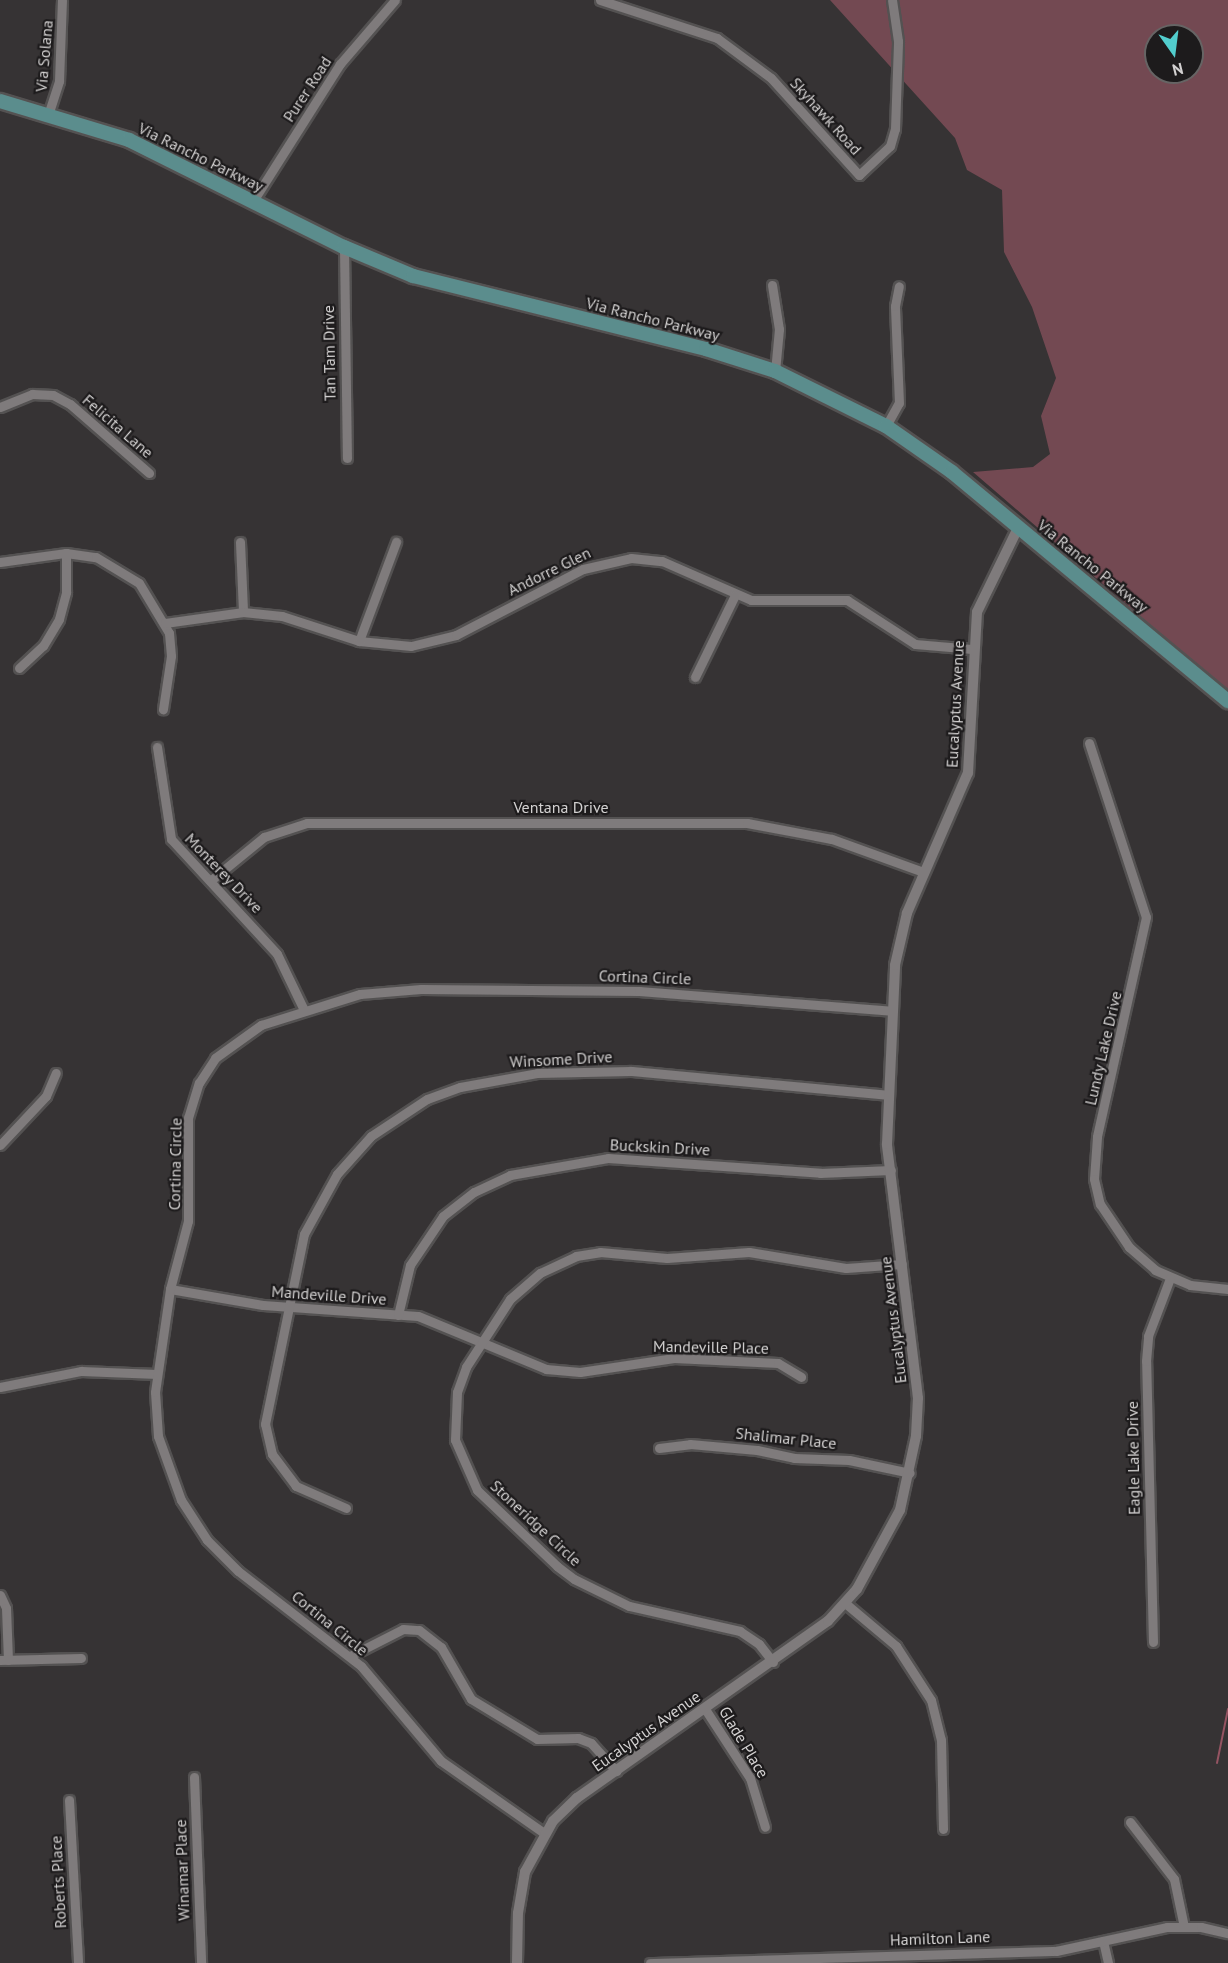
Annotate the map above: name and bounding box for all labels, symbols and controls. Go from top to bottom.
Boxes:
street label: Via Solana [31,19,57,93]
north arrow [1144,24,1204,84]
street label: Purer Road [279,53,335,125]
text: N [1170,59,1185,80]
street label: Skyhawk Road [786,73,866,159]
street label: Via Rancho Parkway [135,118,267,196]
street label: Via Rancho Parkway [584,293,722,345]
street label: Tan Tam Drive [319,305,339,401]
street label: Felicita Lane [79,390,157,462]
street label: Via Rancho Parkway [1034,515,1152,617]
street label: Andorre Glen [504,543,594,599]
street label: Eucalyptus Avenue [942,640,968,768]
street label: Ventana Drive [513,797,609,817]
street label: Monterey Drive [181,829,267,917]
street label: Cortina Circle [598,966,692,988]
street label: Lundy Lake Drive [1080,989,1126,1107]
street label: Winsome Drive [509,1047,613,1071]
street label: Cortina Circle [165,1118,185,1210]
street label: Buckskin Drive [609,1135,711,1159]
street label: Eucalyptus Avenue [876,1255,910,1385]
street label: Mandeville Drive [271,1281,387,1309]
street label: Mandeville Place [653,1336,769,1358]
street label: Eagle Lake Drive [1122,1401,1144,1515]
street label: Shalimar Place [735,1423,837,1453]
street label: Stoneridge Circle [487,1476,585,1570]
street label: Cortina Circle [288,1586,372,1660]
street label: Eucalyptus Avenue [588,1686,704,1776]
street label: Glade Place [715,1703,773,1781]
street label: Winamar Place [171,1819,193,1921]
street label: Roberts Place [46,1835,70,1929]
street label: Hamilton Lane [890,1927,990,1949]

